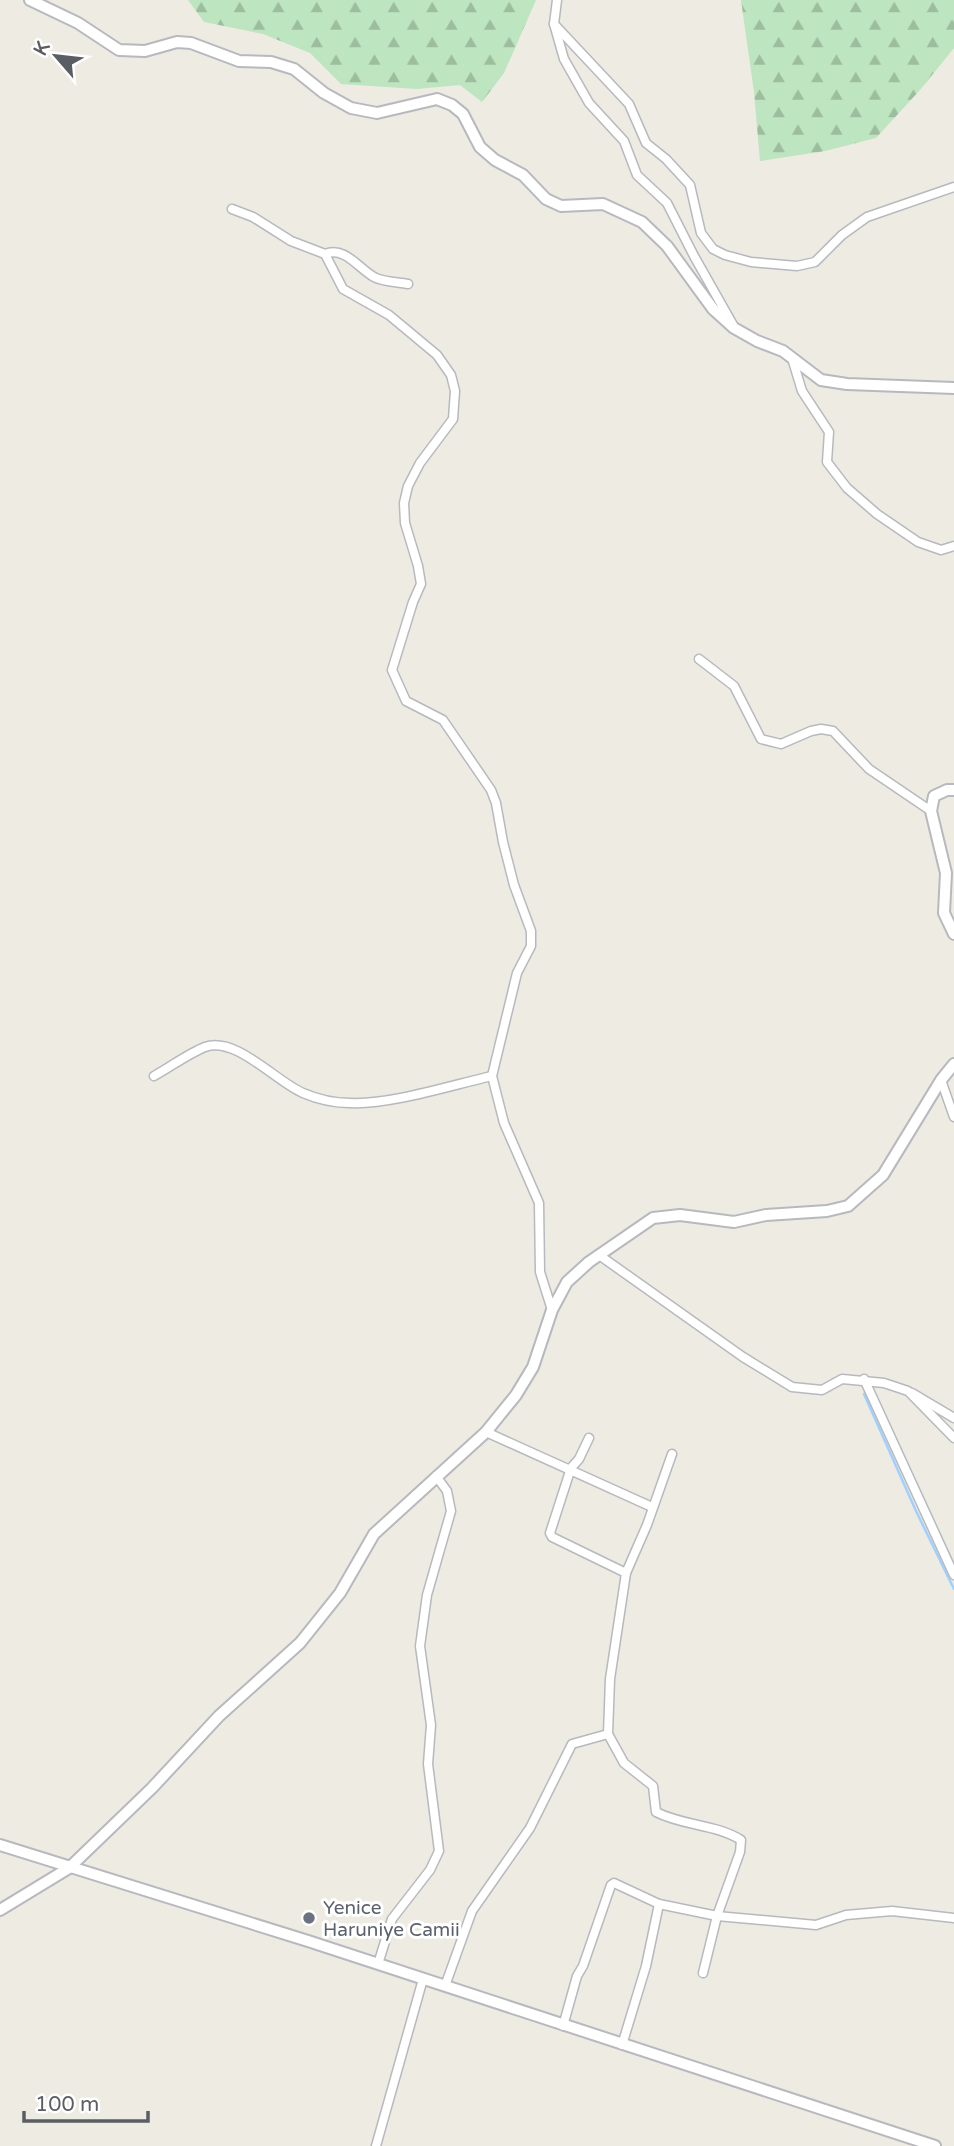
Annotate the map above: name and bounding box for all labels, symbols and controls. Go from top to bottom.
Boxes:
north arrow [21,21,91,91]
text: K [29,37,55,59]
place label: Yenice Haruniye Camii [323,1897,460,1941]
marker: Yenice Haruniye Camii [301,1910,317,1926]
scale bar [24,2080,149,2124]
text: 100 m [35,2092,99,2117]

